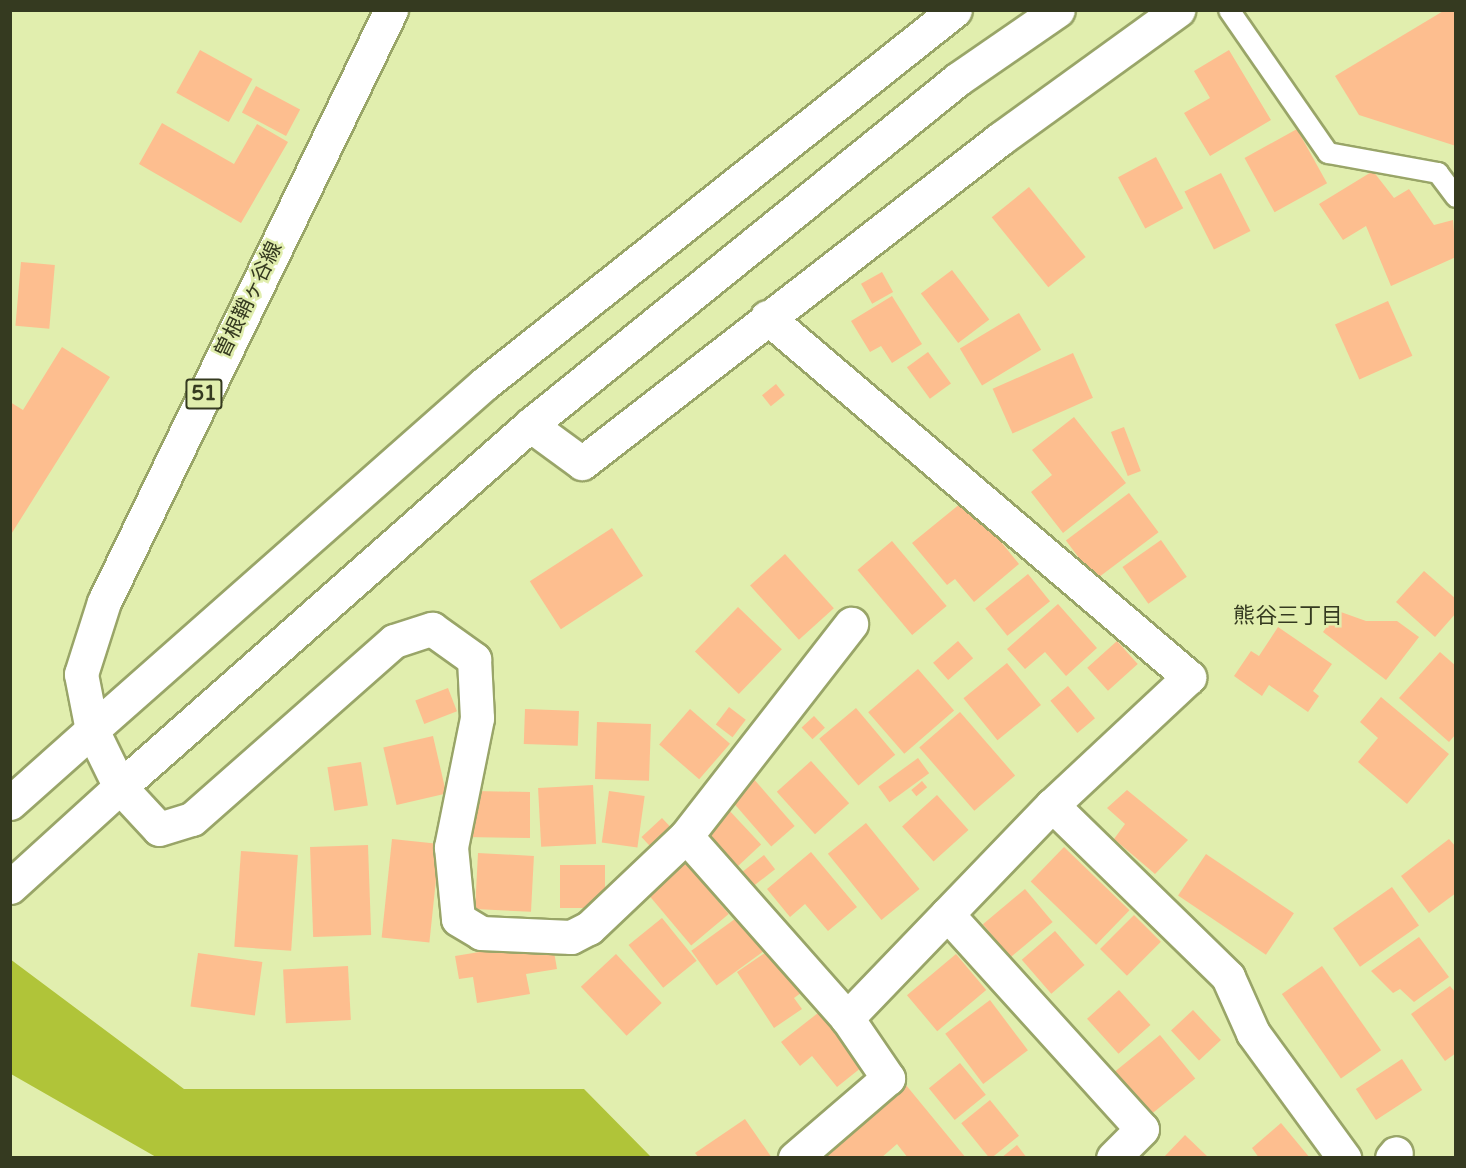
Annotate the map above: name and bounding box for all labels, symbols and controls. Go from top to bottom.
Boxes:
street label: 曽根鞘ヶ谷線 [210,238,288,362]
road number: 51 [184,377,224,411]
district label: 熊谷三丁目 [1233,604,1343,630]

